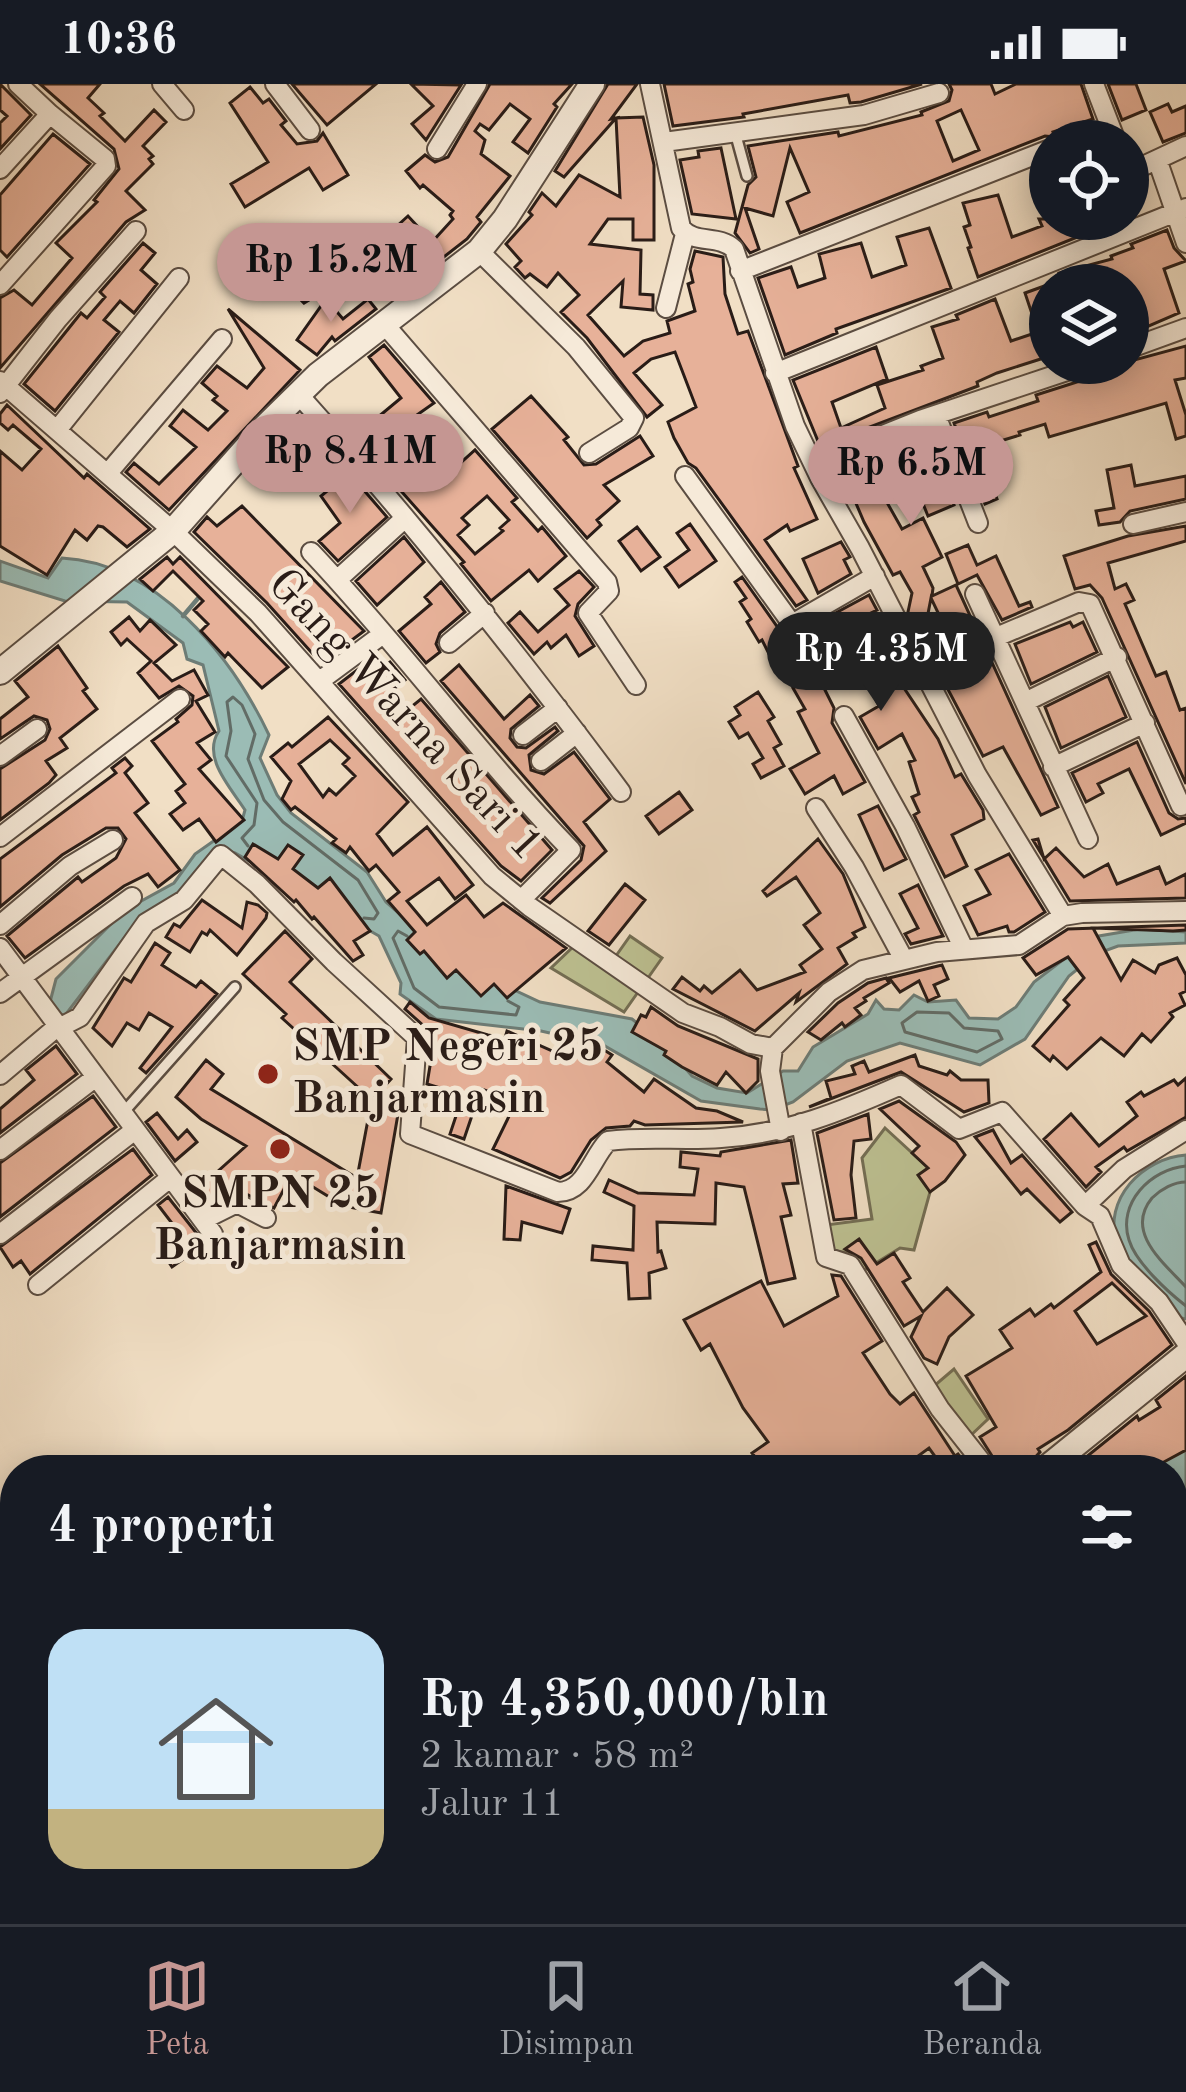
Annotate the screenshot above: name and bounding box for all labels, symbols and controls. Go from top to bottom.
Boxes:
text: 10:36 [60,19,177,64]
map controls [1029,120,1149,384]
button: locate [1029,120,1149,240]
pin: Rp 15.2M [207,223,455,325]
text: Rp 15.2M [244,242,418,281]
button: layers [1029,264,1149,384]
pin: Rp 8.41M [226,414,474,516]
pin: Rp 6.5M [800,426,1022,528]
text: Rp 8.41M [263,433,437,472]
text: Rp 6.5M [835,445,987,484]
street label: Gang Warna Sari 1 [258,562,550,870]
pin: Rp 4.35M [757,612,1005,714]
text: Rp 4.35M [794,631,968,670]
place label: SMP Negeri 25 Banjarmasin [292,1026,604,1123]
marker: SMP Negeri 25 Banjarmasin [255,1061,281,1087]
marker: SMPN 25 Banjarmasin [267,1136,293,1162]
place label: SMPN 25 Banjarmasin [153,1173,407,1270]
icon: filters [1074,1494,1140,1560]
text: 4 properti [48,1502,275,1553]
text: Rp 4,350,000/bln [420,1676,829,1727]
icon: home [144,1677,288,1821]
text: 2 kamar · 58 m² [420,1737,694,1776]
text: Jalur 11 [420,1785,564,1824]
tab: Peta [144,1953,210,2066]
tab: Disimpan [499,1953,634,2066]
tab: Beranda [923,1953,1042,2066]

